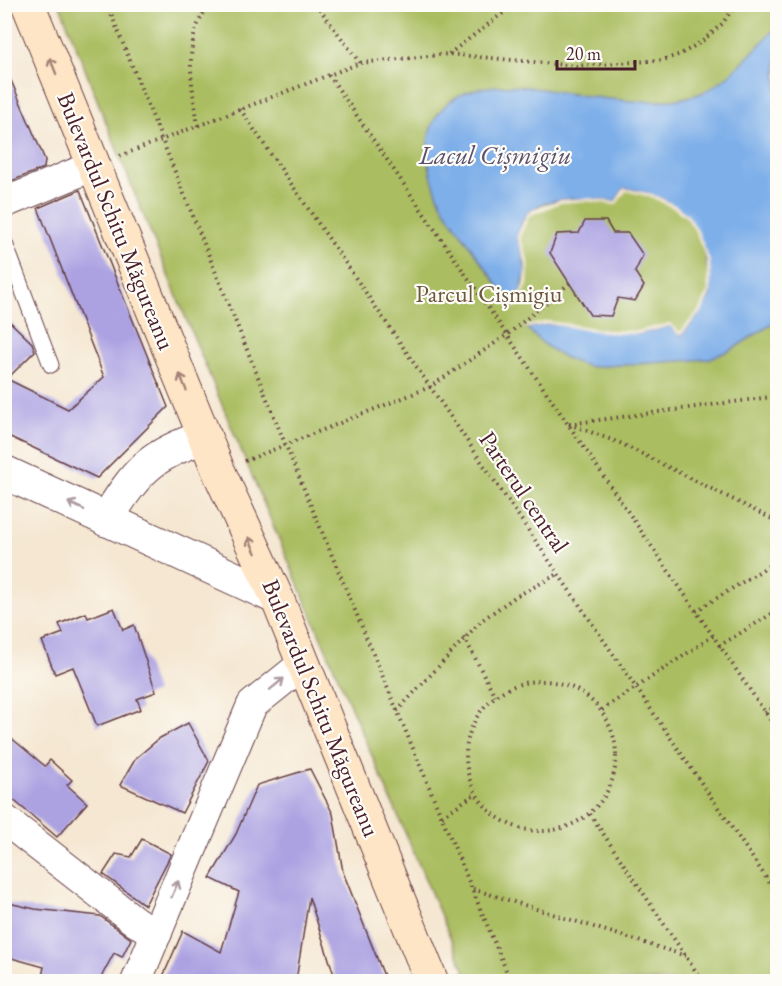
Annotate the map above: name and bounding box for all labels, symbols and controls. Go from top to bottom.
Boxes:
scale bar [557,33,635,71]
text: 20 m [566,42,601,65]
one-way arrow [47,57,58,76]
street label: Bulevardul Schitu Măgureanu [51,87,183,355]
water label: Lacul Cișmigiu [418,138,571,172]
park label: Parcul Cișmigiu [416,278,563,309]
one-way arrow [177,374,188,392]
street label: Parterul central [472,425,577,559]
one-way arrow [67,499,85,511]
one-way arrow [246,537,258,555]
street label: Bulevardul Schitu Măgureanu [256,574,388,842]
one-way arrow [269,678,285,691]
one-way arrow [170,880,181,899]

